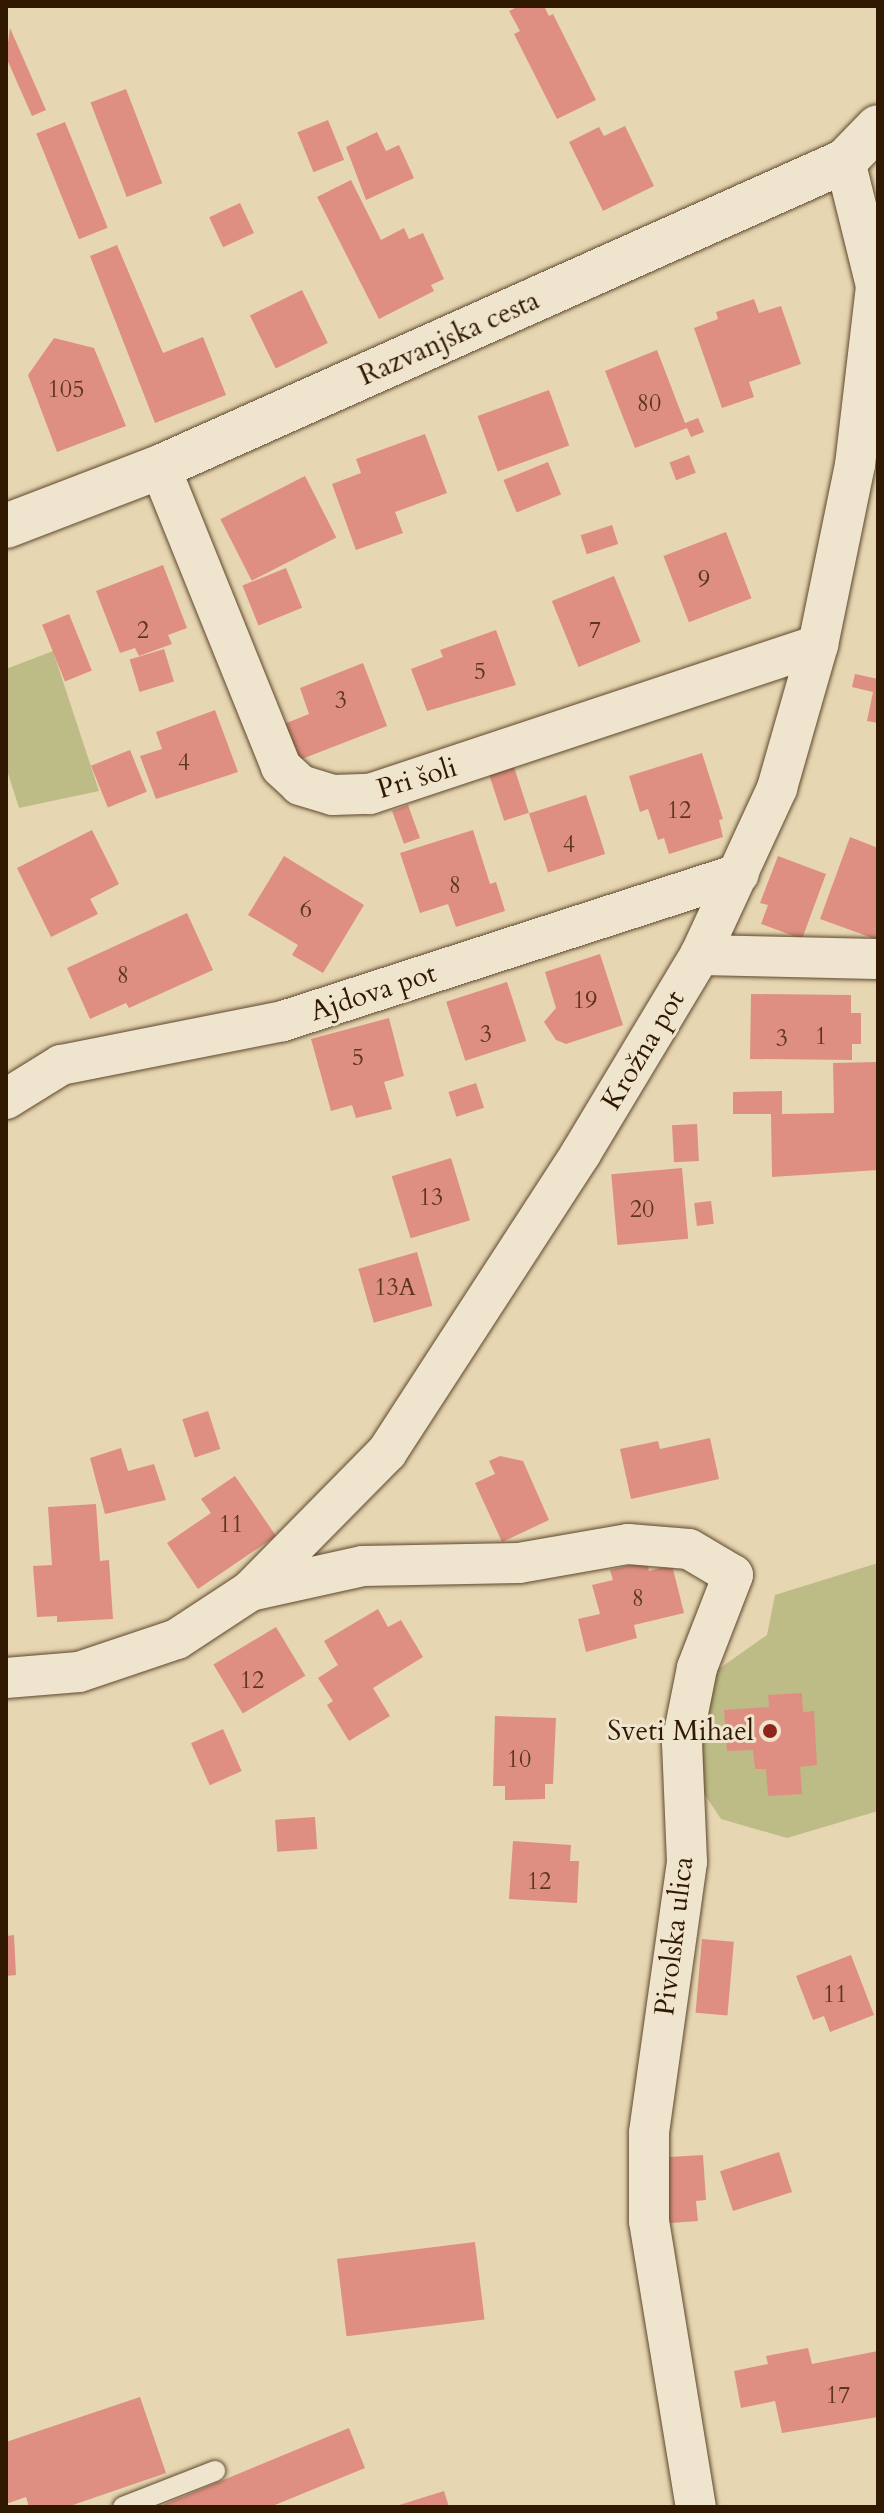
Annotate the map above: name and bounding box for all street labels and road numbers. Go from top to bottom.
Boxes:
street label: Razvanjska cesta [354,283,544,393]
street label: Pri šoli [373,750,461,806]
street label: Ajdova pot [306,956,440,1028]
street label: Krožna pot [594,984,692,1116]
street label: Pivolska ulica [648,1855,700,2017]

